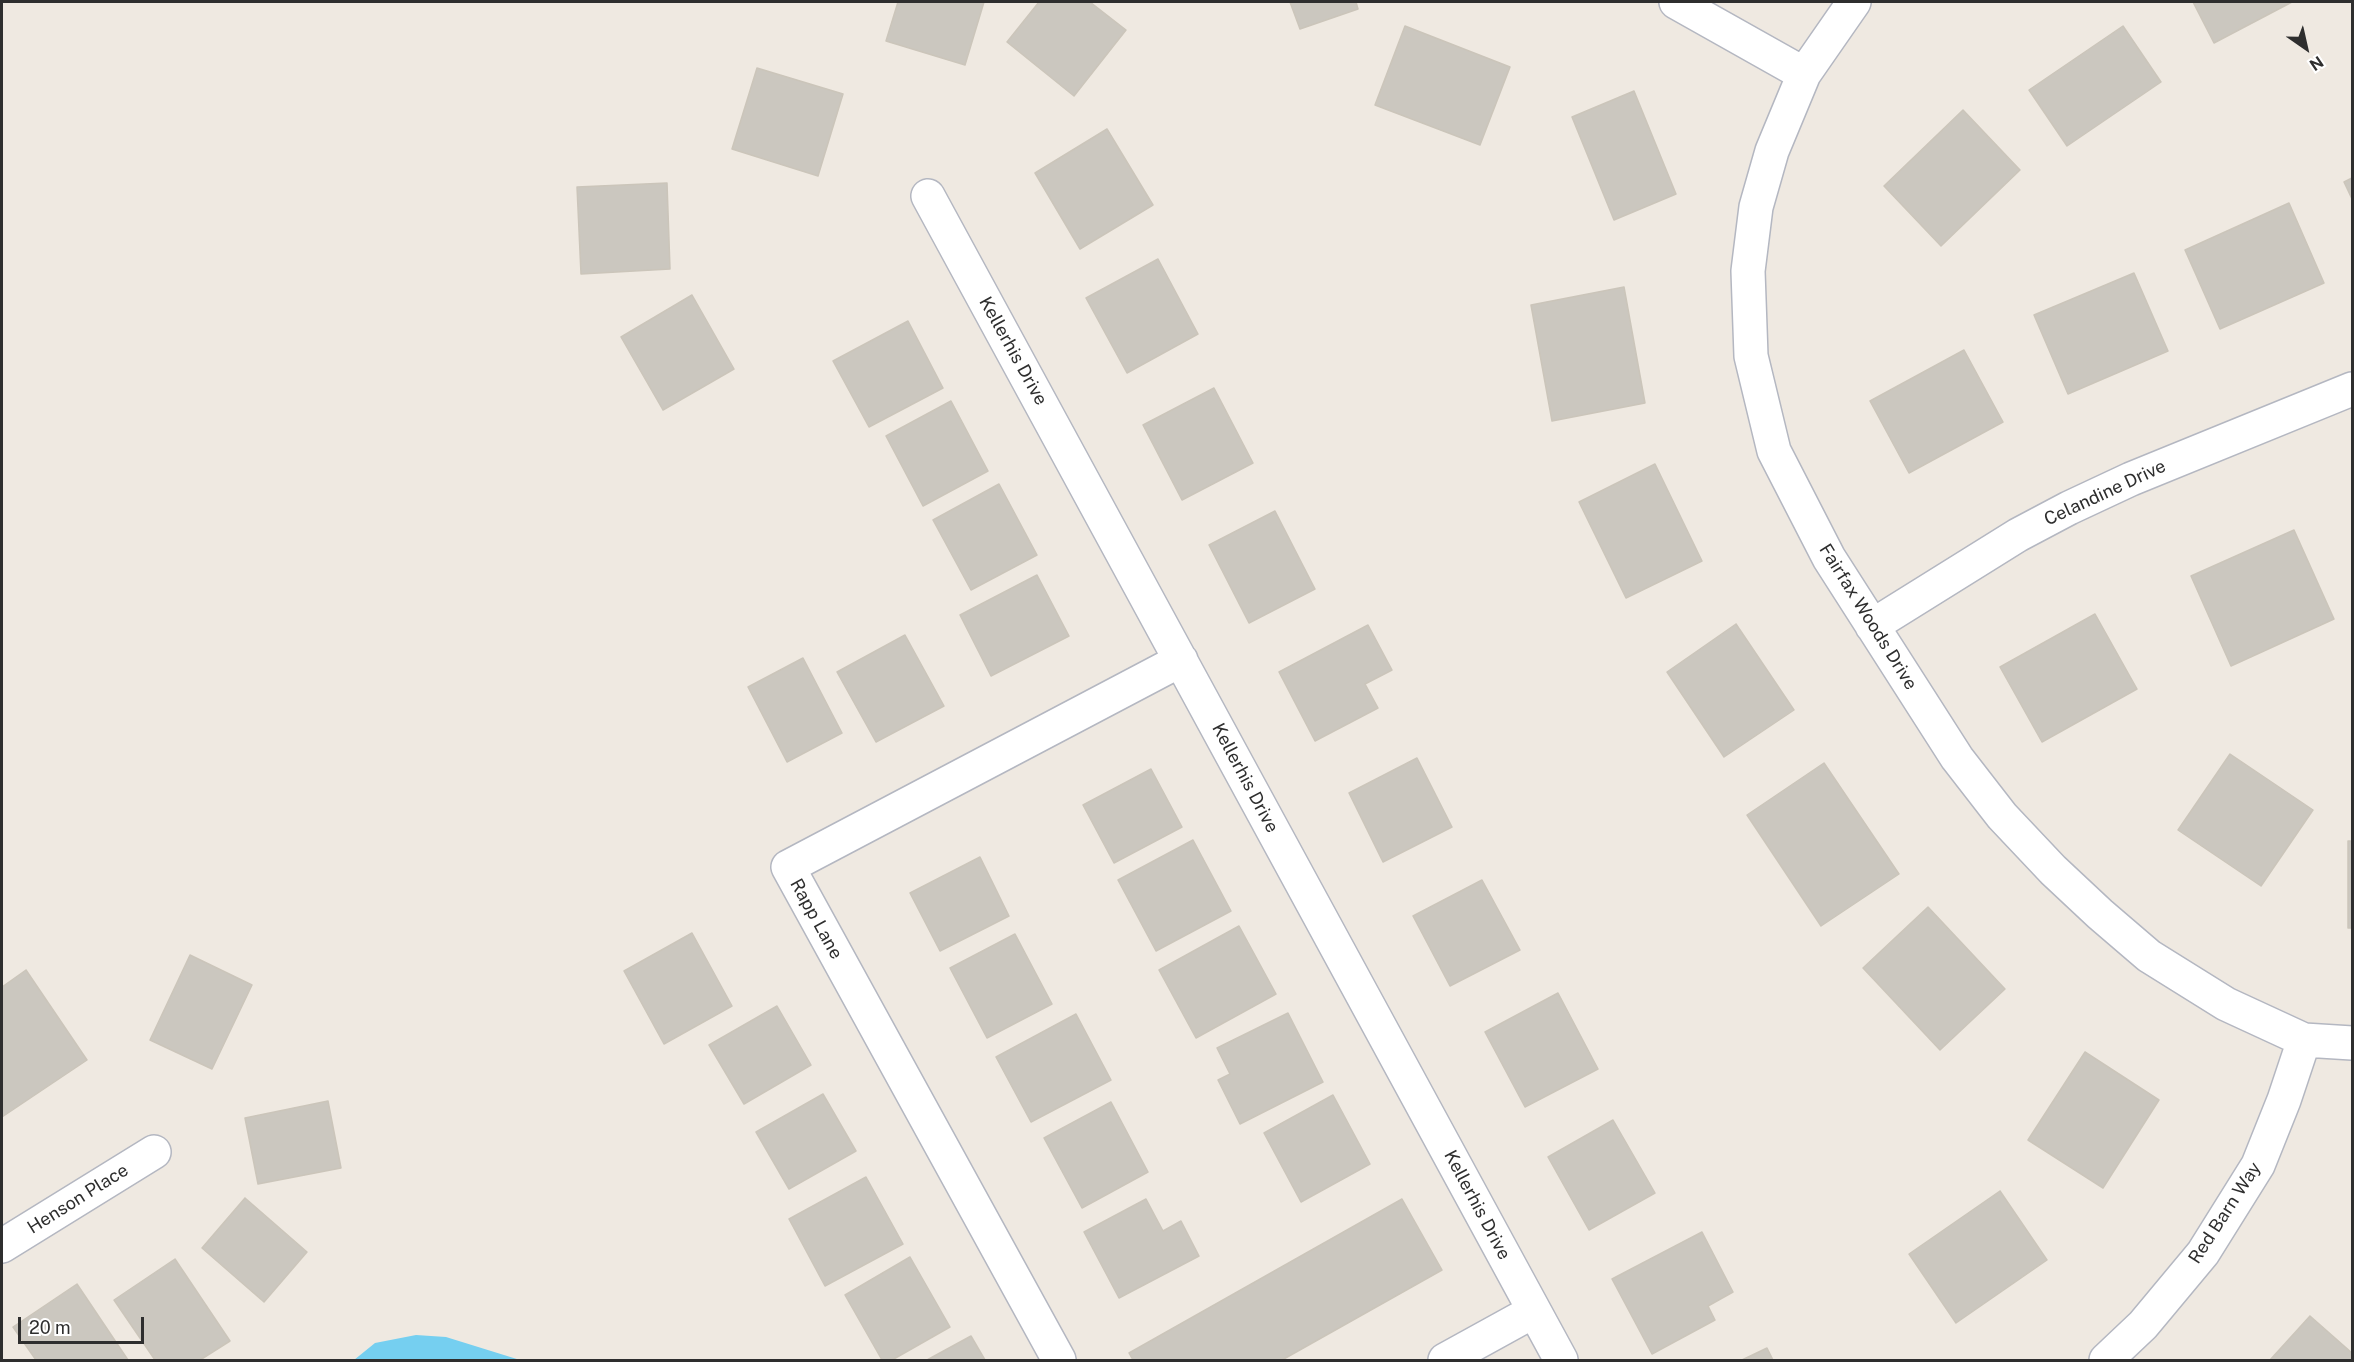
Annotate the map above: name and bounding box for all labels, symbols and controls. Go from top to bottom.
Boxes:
north arrow [2276,18,2336,78]
text: N [2306,52,2327,75]
street label: Kellerhis Drive [974,293,1052,409]
street label: Celandine Drive [2041,455,2169,531]
street label: Fairfax Woods Drive [1814,540,1922,694]
street label: Kellerhis Drive [1207,720,1283,836]
street label: Rapp Lane [785,875,847,963]
street label: Kellerhis Drive [1439,1147,1515,1263]
street label: Red Barn Way [2184,1158,2266,1268]
street label: Henson Place [24,1159,132,1239]
scale bar [21,1305,147,1343]
text: 20 m [29,1317,71,1338]

